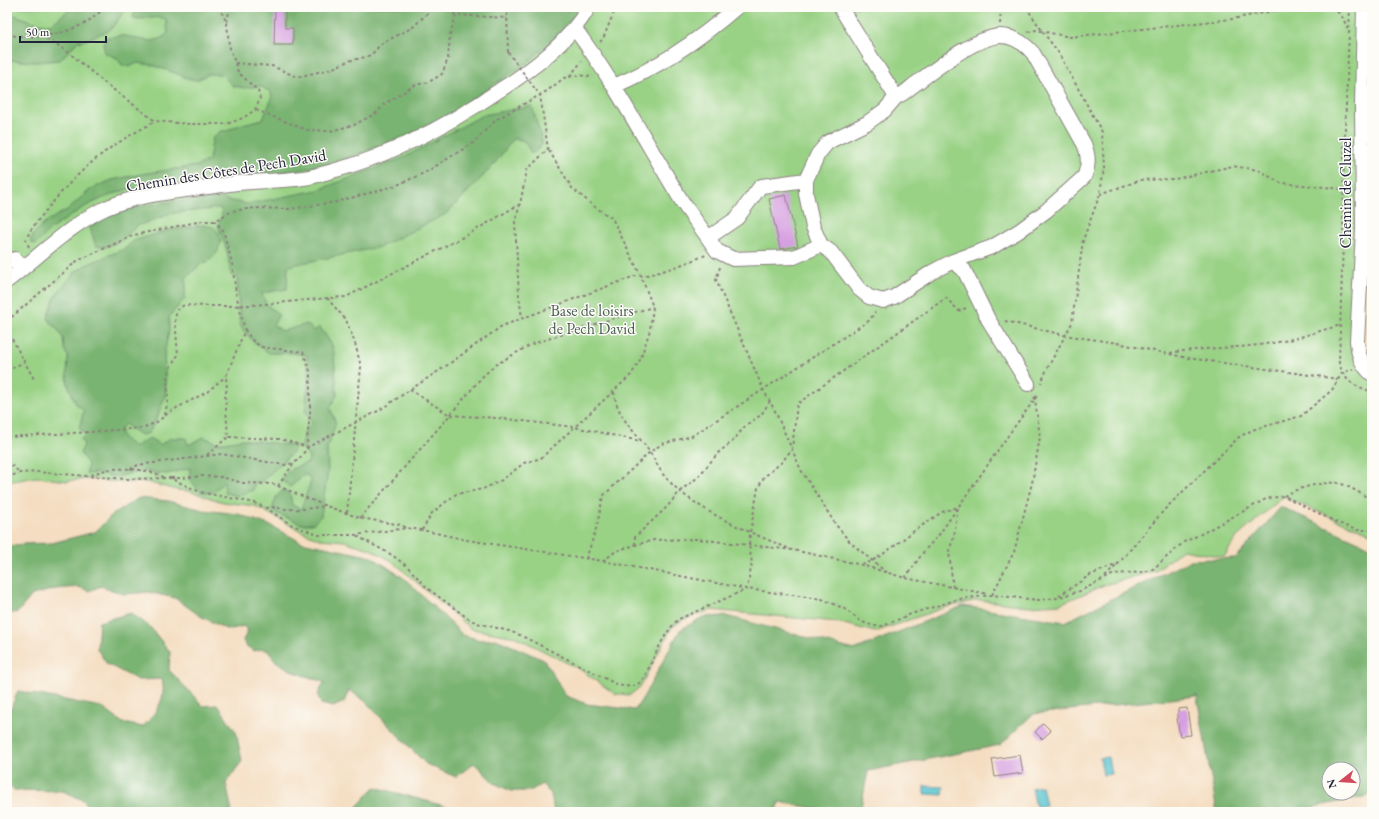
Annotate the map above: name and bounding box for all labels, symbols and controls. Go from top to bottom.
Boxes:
scale bar [20,18,106,44]
text: 50 m [26,24,50,40]
street label: Chemin de Cluzel [1335,137,1356,249]
street label: Chemin des Côtes de Pech David [125,144,328,197]
park label: Base de loisirs de Pech David [549,300,636,339]
north arrow [1321,761,1361,801]
text: N [1323,778,1339,790]

